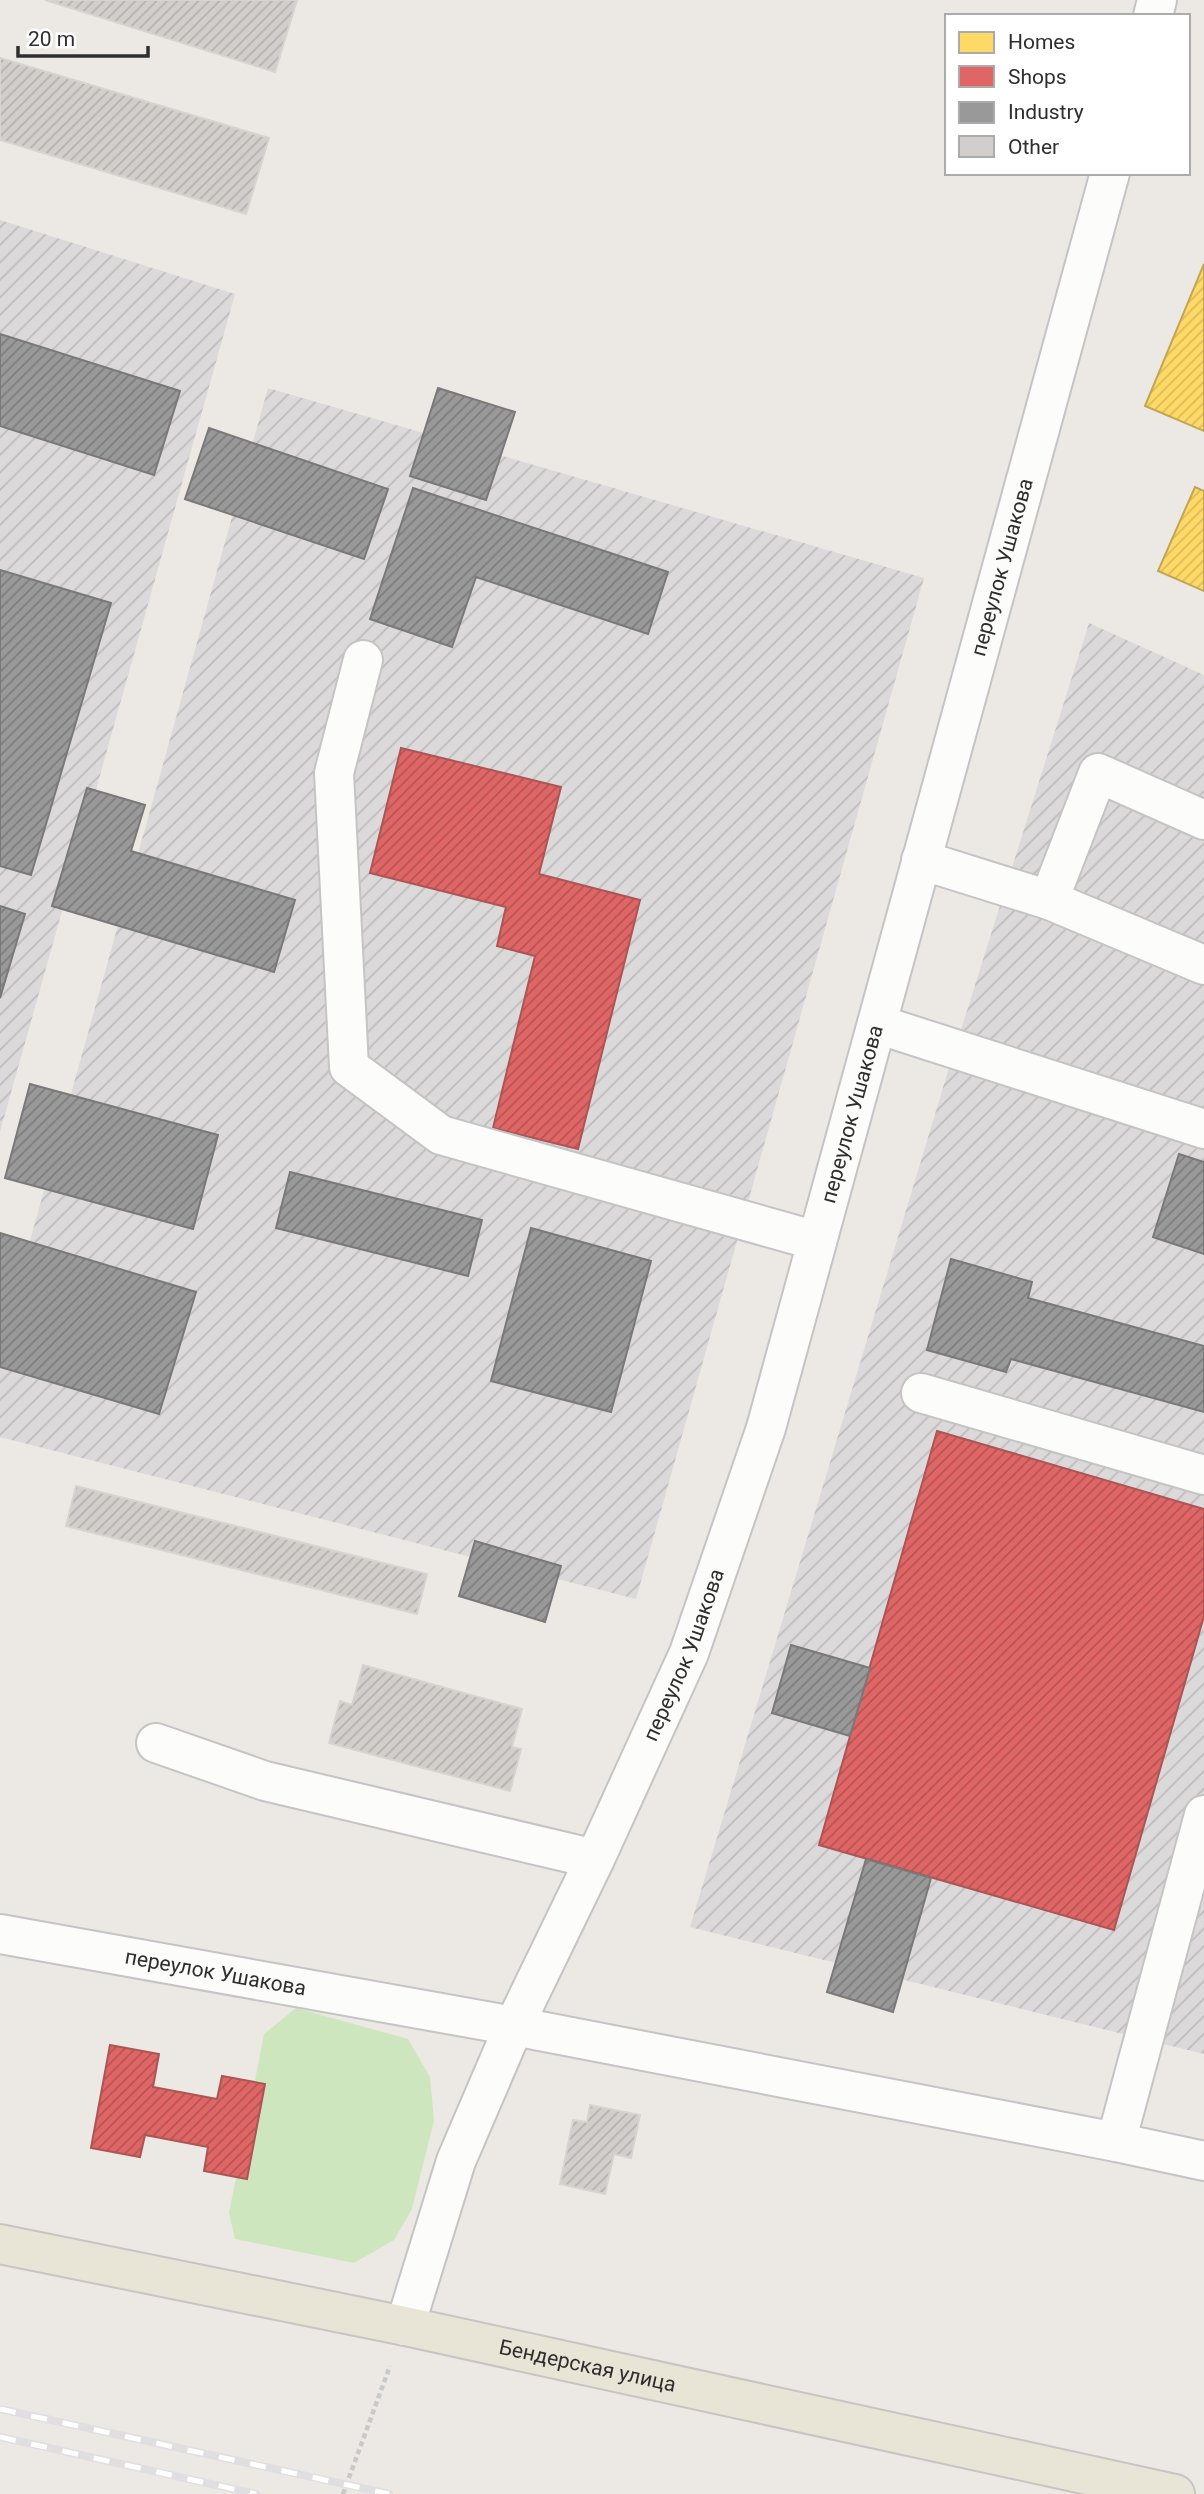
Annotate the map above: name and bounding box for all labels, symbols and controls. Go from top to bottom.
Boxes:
scale bar [18,14,147,58]
legend [945,14,1190,175]
text: 20 m [28,27,75,51]
text: Homes [1008,30,1075,54]
text: Shops [1008,65,1067,89]
text: Industry [1008,100,1084,124]
text: Other [1008,135,1059,159]
street label: переулок Ушакова [966,476,1038,659]
street label: переулок Ушакова [816,1022,888,1206]
street label: переулок Ушакова [638,1566,729,1745]
street label: переулок Ушакова [123,1945,308,2001]
street label: Бендерская улица [497,2335,678,2397]

